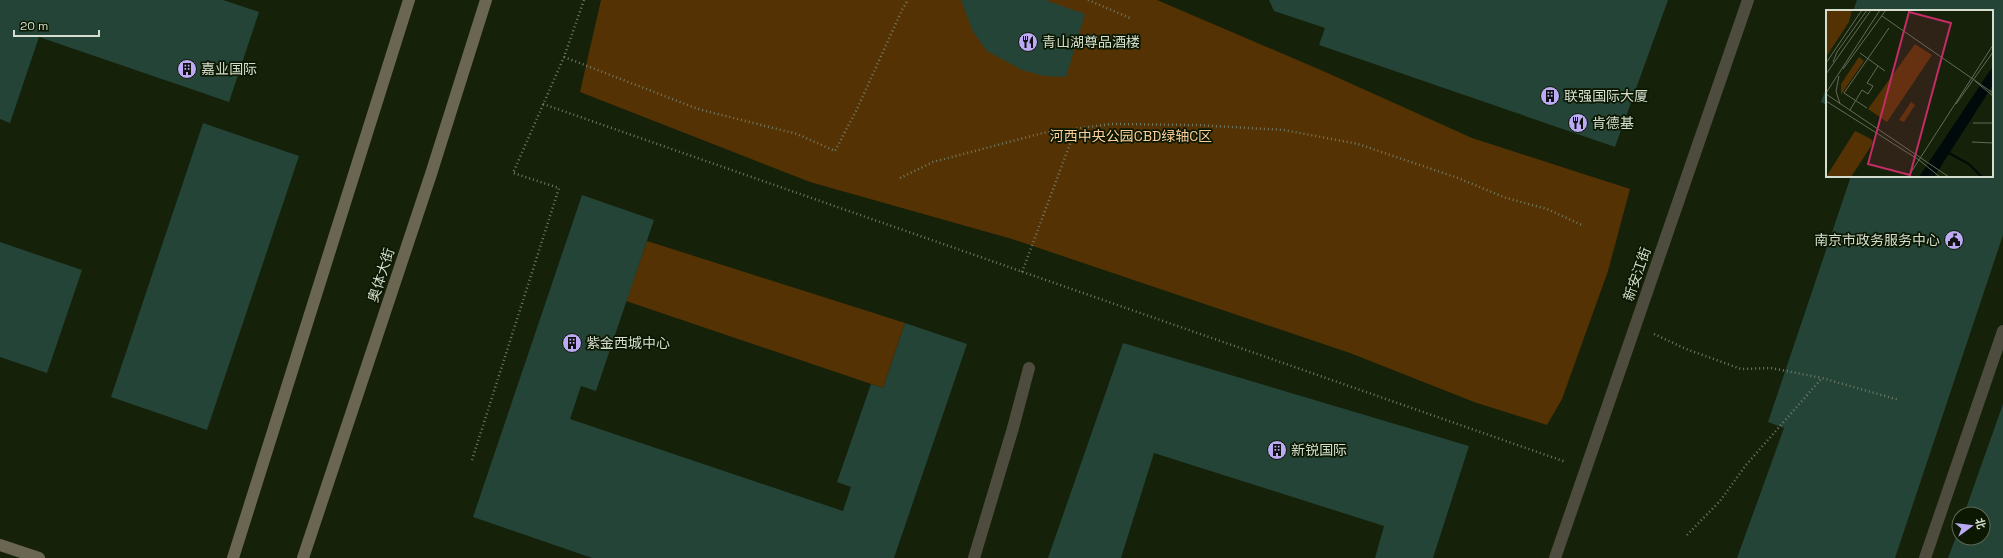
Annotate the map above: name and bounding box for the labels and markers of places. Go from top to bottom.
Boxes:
restaurant icon: 青山湖尊品酒楼 [1017,31,1039,53]
place label: 青山湖尊品酒楼 [1042,33,1140,51]
building icon: 嘉业国际 [176,58,198,80]
place label: 嘉业国际 [201,60,257,78]
building icon: 联强国际大厦 [1539,85,1561,107]
place label: 联强国际大厦 [1564,87,1648,105]
restaurant icon: 肯德基 [1567,112,1589,134]
place label: 肯德基 [1592,114,1634,132]
public building icon: 南京市政务服务中心 [1943,229,1965,251]
place label: 南京市政务服务中心 [1814,231,1940,249]
building icon: 紫金西城中心 [561,332,583,354]
place label: 紫金西城中心 [586,334,670,352]
building icon: 新锐国际 [1266,439,1288,461]
place label: 新锐国际 [1291,441,1347,459]

